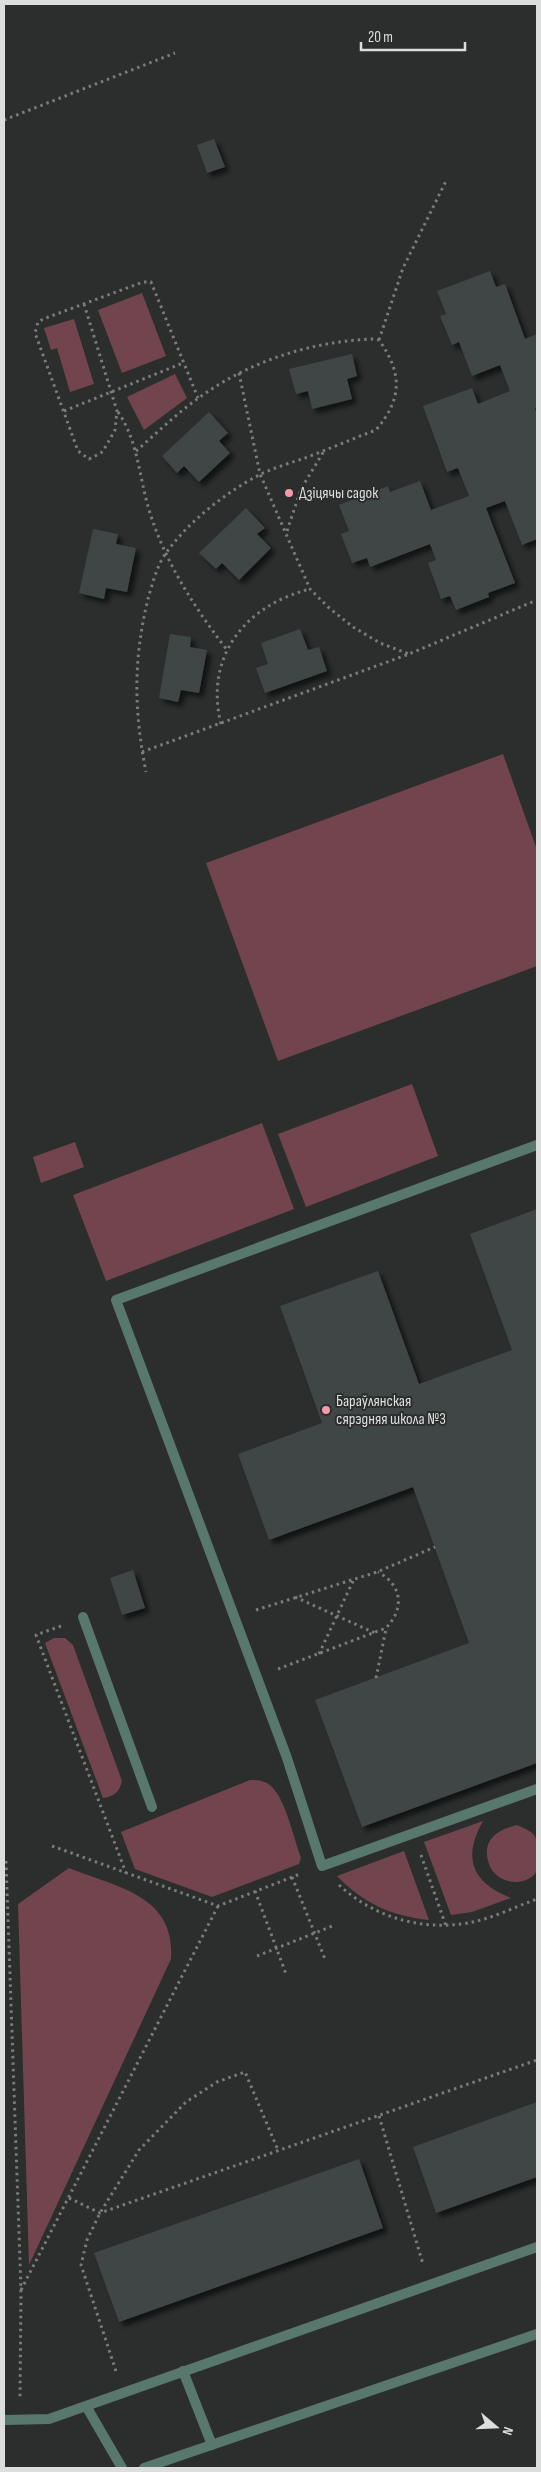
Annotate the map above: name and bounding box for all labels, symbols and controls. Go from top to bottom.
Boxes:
scale bar [361,20,465,52]
text: 20 m [368,28,393,47]
place label: Дзіцячы садок [299,484,379,503]
marker: Дзіцячы садок [283,487,295,499]
place label: Бараўлянская сярэдняя школа №3 [336,1392,446,1429]
marker: Бараўлянская сярэдняя школа №3 [320,1404,332,1416]
north arrow [471,2402,521,2452]
text: N [499,2425,517,2437]

